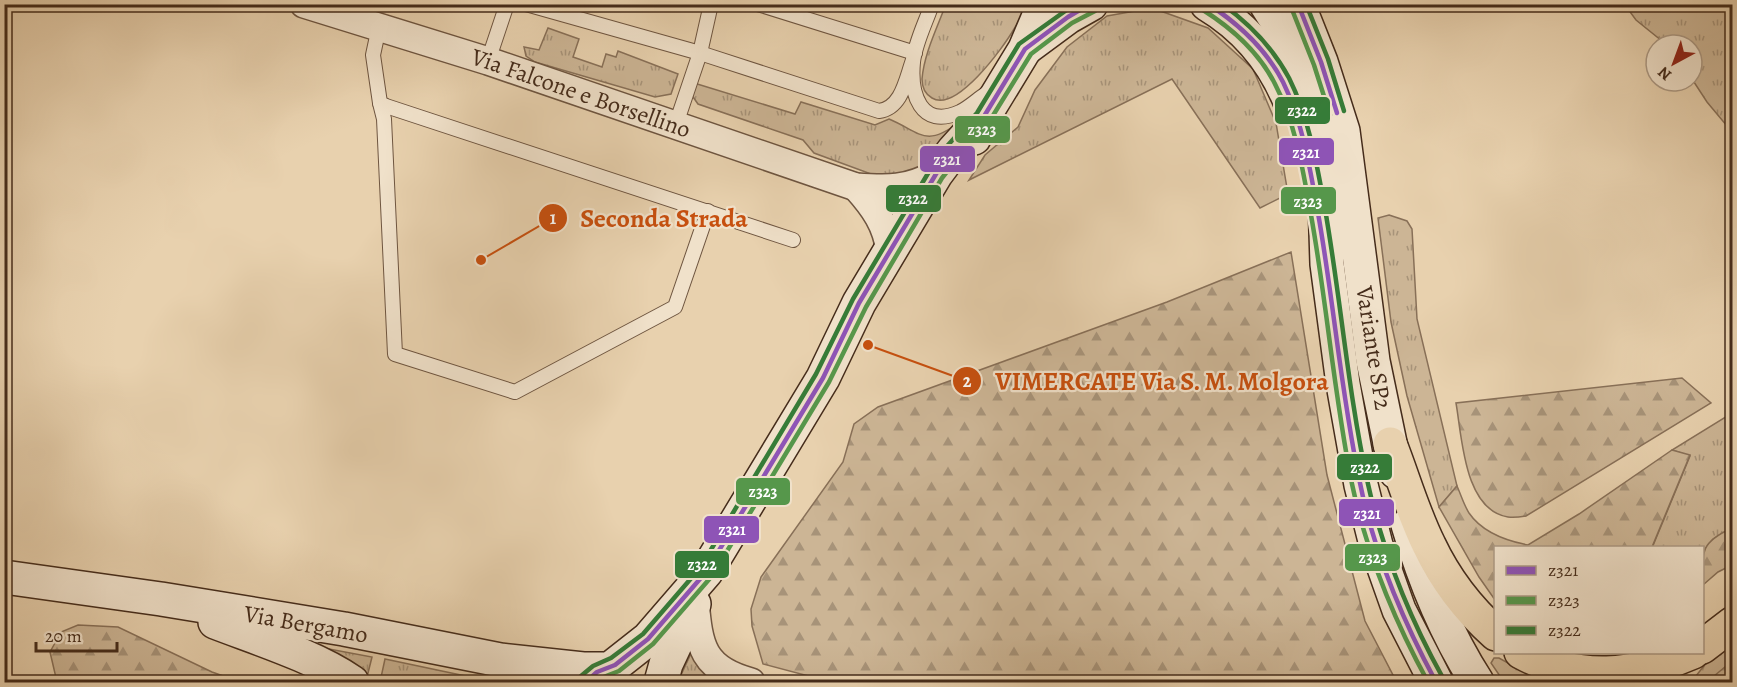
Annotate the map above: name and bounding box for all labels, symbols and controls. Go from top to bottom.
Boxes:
north arrow [1644,33,1704,93]
street label: Via Falcone e Borsellino [466,40,695,146]
text: N [1653,61,1676,86]
line badge: z322 [1274,96,1331,125]
text: z322 [1287,100,1317,122]
line badge: z323 [954,115,1011,144]
text: z323 [968,119,997,141]
line badge: z321 [1278,137,1335,166]
text: z321 [1292,142,1320,164]
line badge: z321 [919,145,976,173]
text: z321 [933,149,961,171]
line badge: z322 [885,184,942,213]
line badge: z323 [1280,186,1337,215]
text: z322 [898,188,928,210]
text: z323 [1294,191,1323,213]
callout: Seconda Strada [538,196,760,240]
text: Seconda Strada [580,201,748,236]
text: 1 [550,206,557,230]
street label: Variante SP2 [1348,283,1400,412]
callout: VIMERCATE Via S. M. Molgora [952,359,1341,403]
text: VIMERCATE Via S. M. Molgora [994,364,1329,399]
text: 2 [963,369,972,393]
line badge: z322 [1336,453,1393,481]
text: z322 [1350,457,1380,479]
line badge: z323 [735,477,791,506]
text: z323 [749,481,778,503]
line badge: z321 [1338,498,1395,527]
text: z321 [1353,503,1381,525]
line badge: z321 [703,515,760,544]
text: z321 [718,519,746,541]
line badge: z323 [1344,543,1401,572]
legend [1494,546,1704,654]
text: z323 [1359,547,1388,569]
line badge: z322 [674,550,730,579]
text: z322 [687,554,717,576]
text: z321 [1548,558,1578,582]
text: z323 [1548,588,1580,612]
street label: Via Bergamo [241,597,370,651]
scale bar [36,615,117,653]
text: z322 [1548,618,1581,642]
text: 20 m [45,624,82,648]

